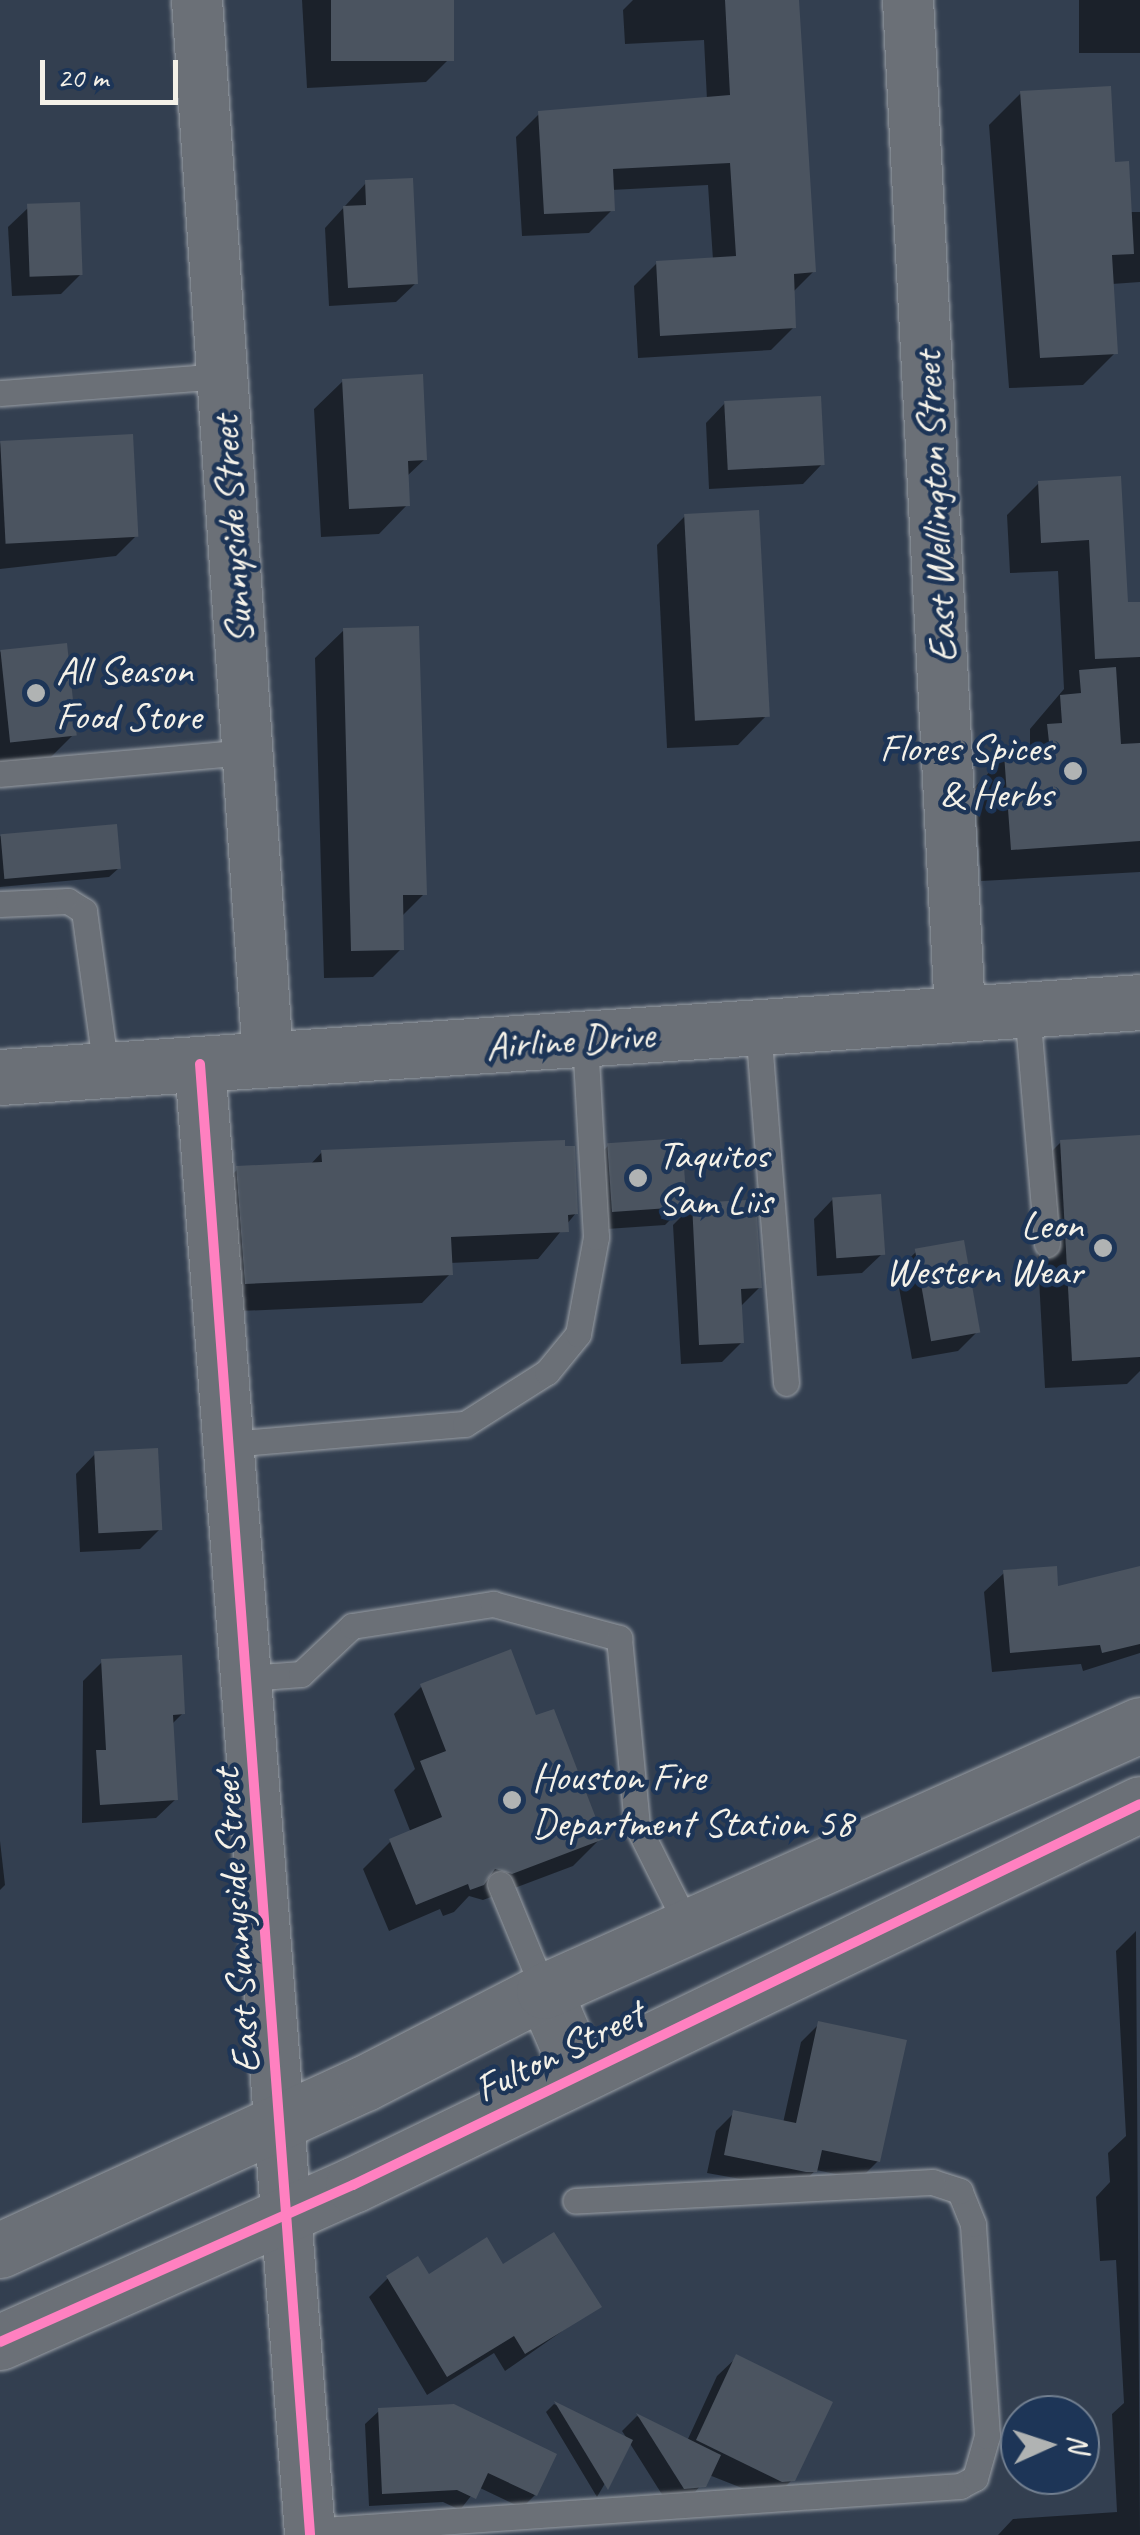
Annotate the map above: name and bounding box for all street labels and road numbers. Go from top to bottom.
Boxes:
street label: East Wellington Street [903,349,967,665]
street label: Sunnyside Street [200,414,264,646]
street label: Airline Drive [484,1010,656,1070]
street label: East Sunnyside Street [201,1767,271,2075]
street label: Fulton Street [467,1990,651,2112]

